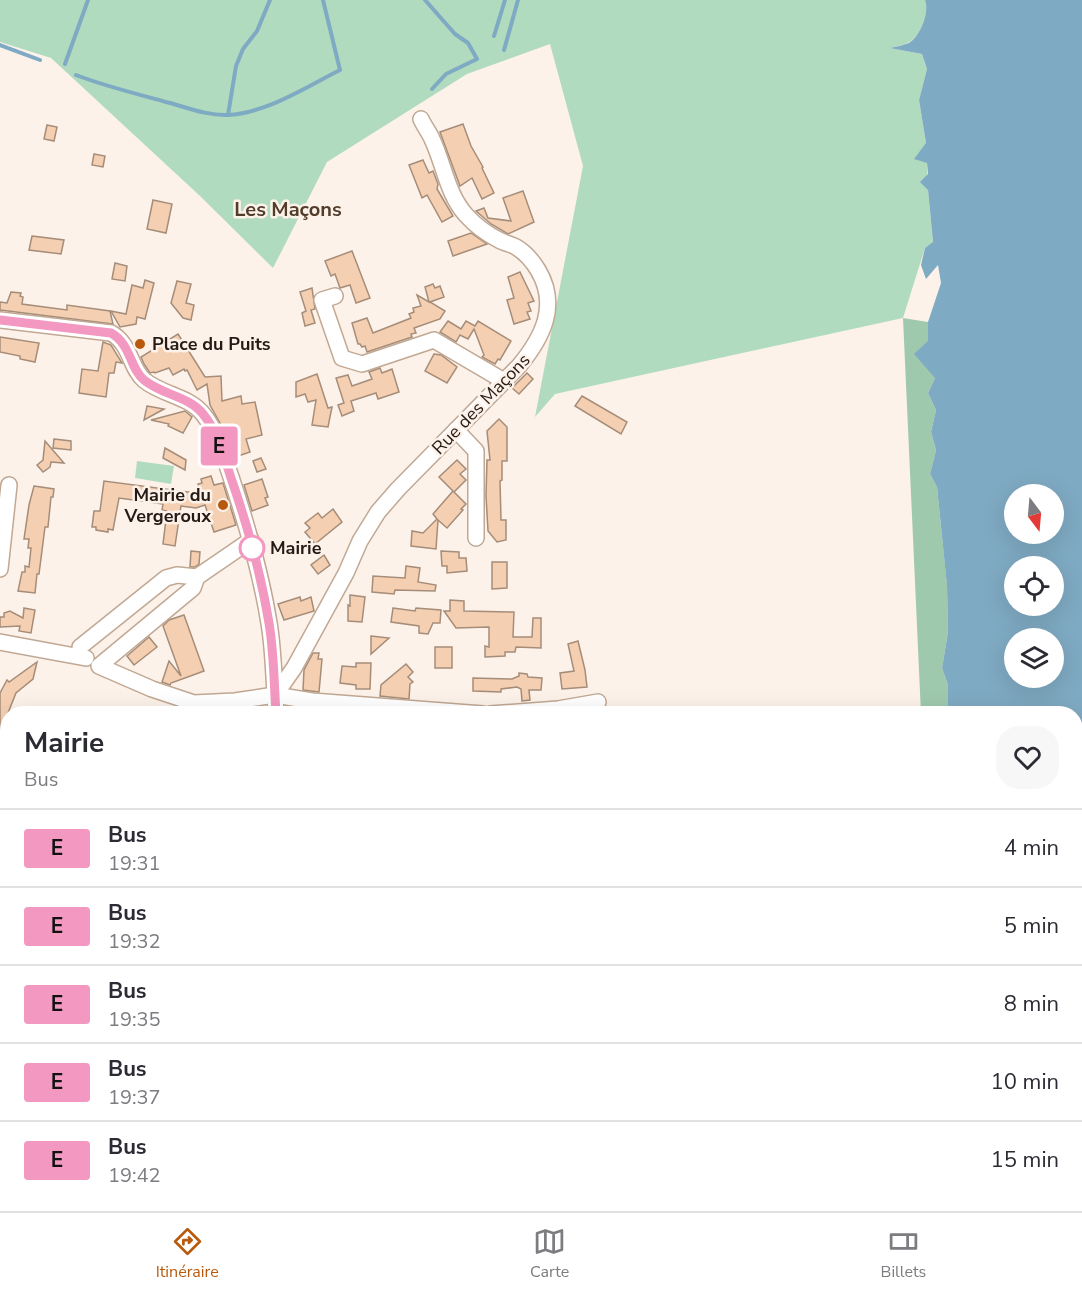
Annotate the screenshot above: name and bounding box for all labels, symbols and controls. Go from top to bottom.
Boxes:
district label: Les Maçons [234,196,342,223]
place label: Place du Puits [152,332,271,356]
marker: Place du Puits [133,337,147,351]
street label: Rue des Maçons [427,348,535,460]
line badge: E [200,426,238,466]
text: E [213,432,225,460]
place label: Mairie du Vergeroux [123,483,211,528]
north arrow [1004,484,1064,544]
map controls [1004,484,1064,688]
marker: Mairie du Vergeroux [216,498,230,512]
marker: Mairie [239,535,265,561]
place label: Mairie [270,536,322,560]
button: locate [1004,556,1064,616]
button: layers [1004,628,1064,688]
text: Mairie [24,724,104,762]
button: heart [996,726,1059,789]
text: Bus [24,766,58,793]
text: Bus [108,820,147,850]
text: 4 min [1004,833,1059,863]
text: E [51,834,63,862]
text: 19:31 [108,850,161,877]
text: Bus [108,898,147,928]
text: 5 min [1004,911,1059,941]
text: E [51,912,63,940]
text: 19:32 [108,928,161,955]
text: Bus [108,976,147,1006]
text: 8 min [1004,989,1059,1019]
text: E [51,990,63,1018]
text: 19:35 [108,1006,161,1033]
text: Bus [108,1054,147,1084]
text: 10 min [991,1067,1059,1097]
text: E [51,1068,63,1096]
text: 19:37 [108,1084,161,1111]
text: Bus [108,1132,147,1162]
text: 15 min [991,1145,1059,1175]
text: E [51,1146,63,1174]
text: 19:42 [108,1162,161,1189]
tab: Itinéraire [156,1225,219,1283]
tab: Carte [530,1225,569,1283]
tab: Billets [881,1225,926,1283]

